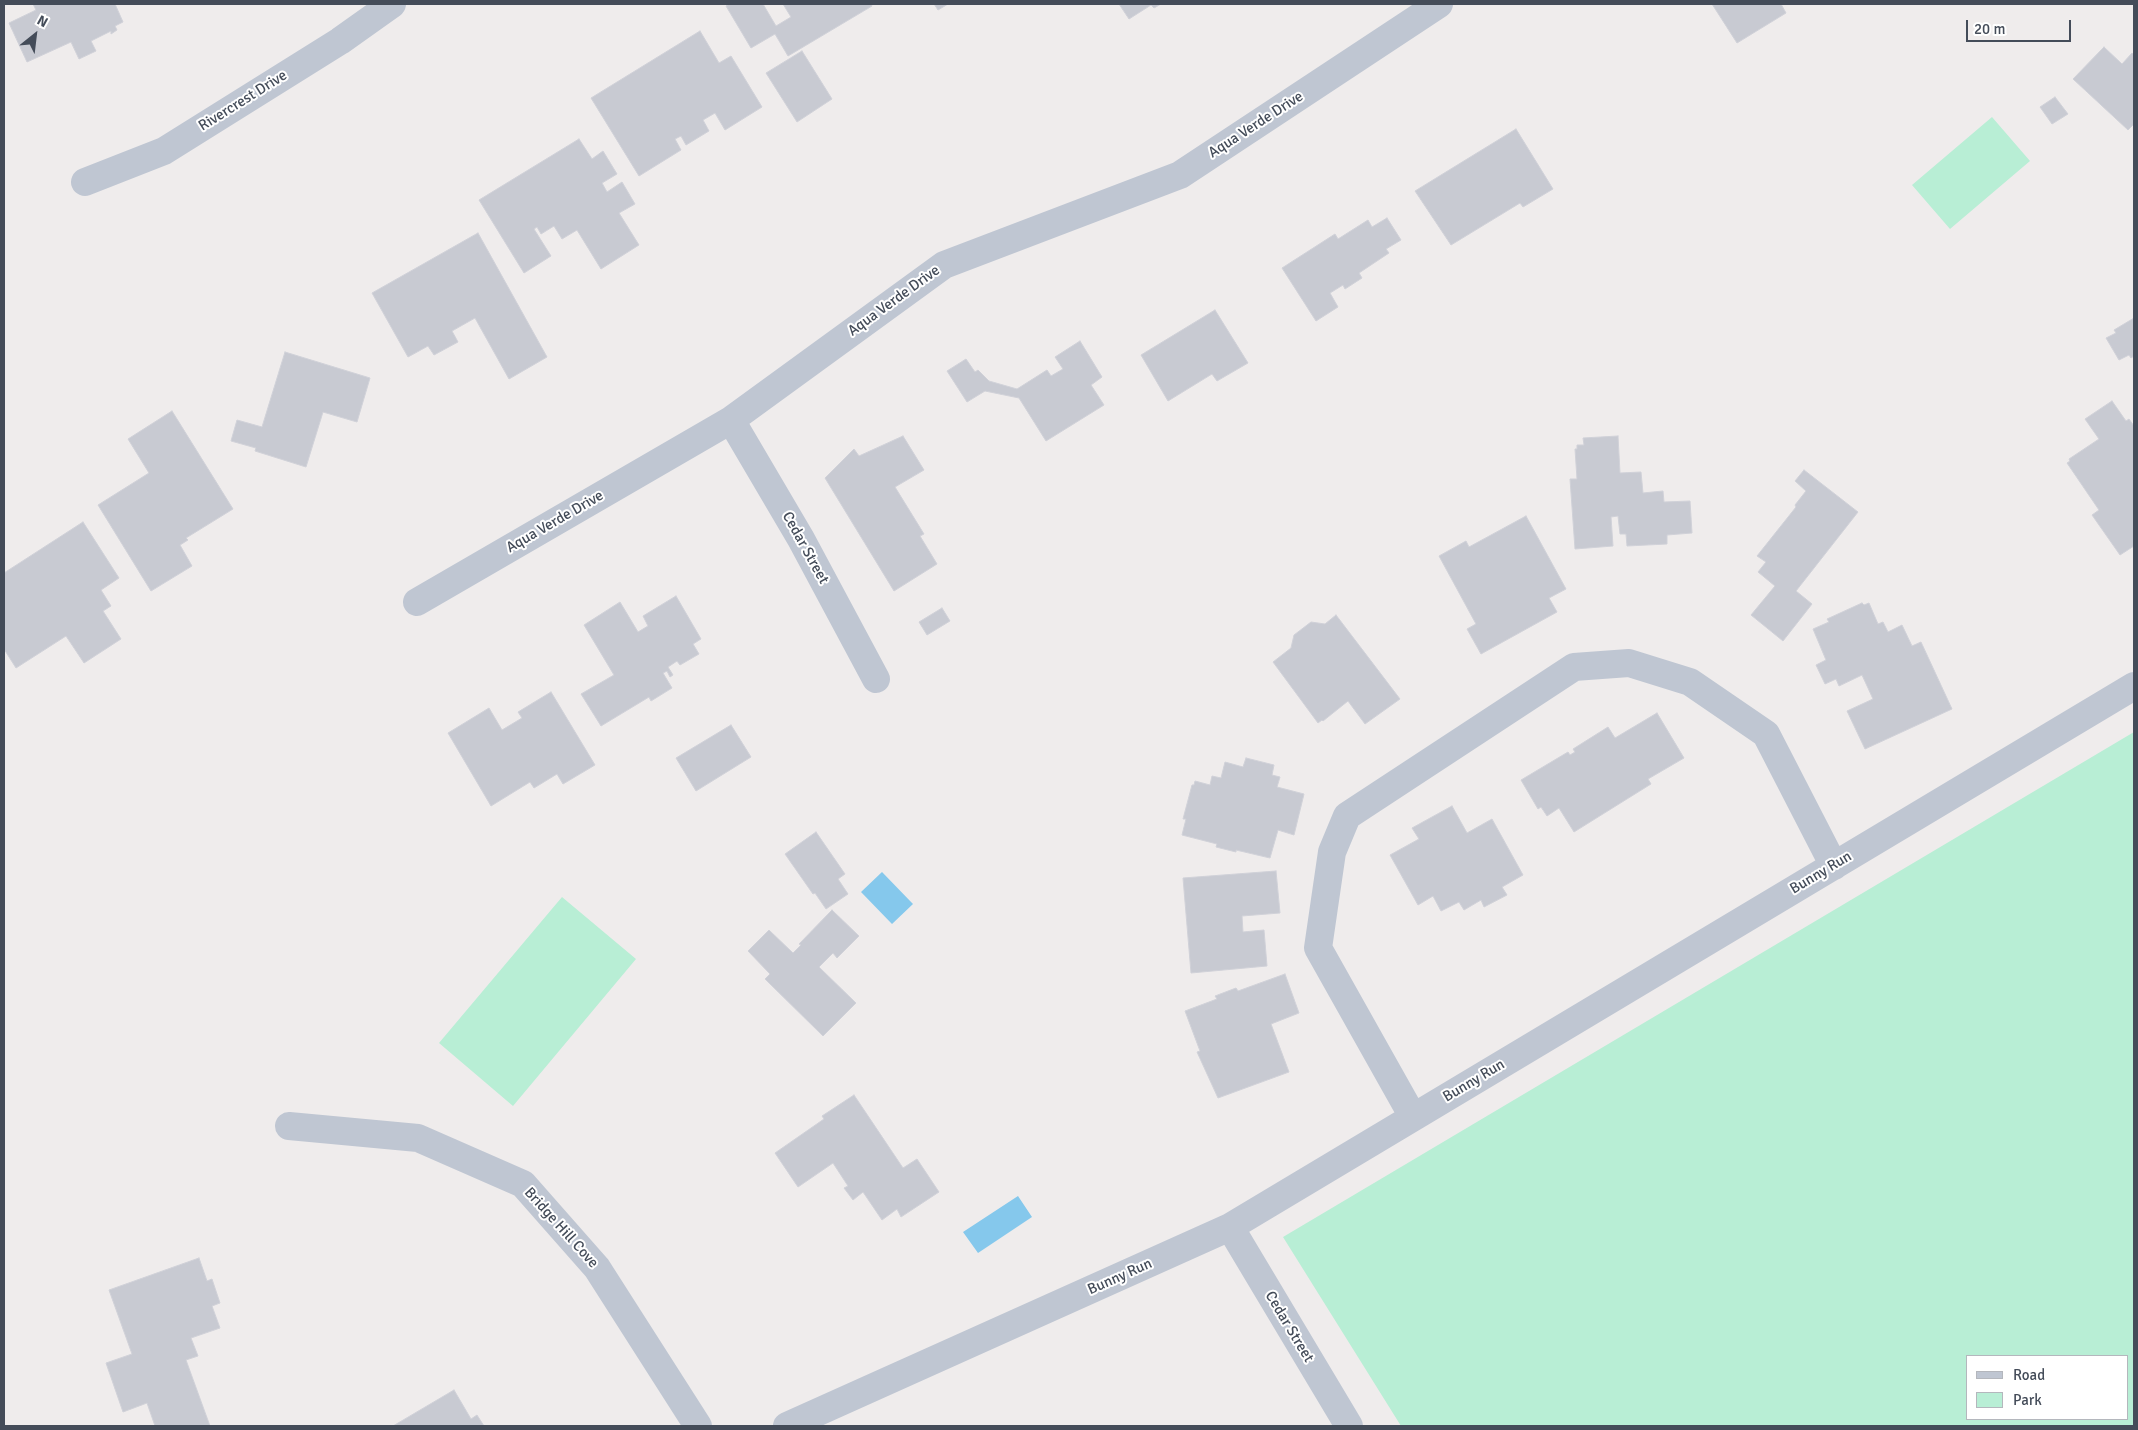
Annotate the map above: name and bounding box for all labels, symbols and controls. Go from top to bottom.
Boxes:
north arrow [10,10,60,60]
scale bar [1968,10,2073,42]
text: N [34,12,51,31]
text: 20 m [1974,20,2005,38]
street label: Rivercrest Drive [196,67,290,135]
street label: Aqua Verde Drive [1205,88,1307,162]
street label: Aqua Verde Drive [845,262,943,340]
street label: Aqua Verde Drive [503,487,607,557]
street label: Cedar Street [778,509,832,587]
street label: Bunny Run [1787,848,1855,898]
street label: Bunny Run [1440,1056,1508,1106]
street label: Bridge Hill Cove [520,1184,602,1272]
street label: Bunny Run [1085,1255,1155,1299]
street label: Cedar Street [1261,1288,1317,1366]
legend [1966,1355,2128,1420]
text: Road [2013,1366,2045,1384]
text: Park [2013,1391,2042,1409]

